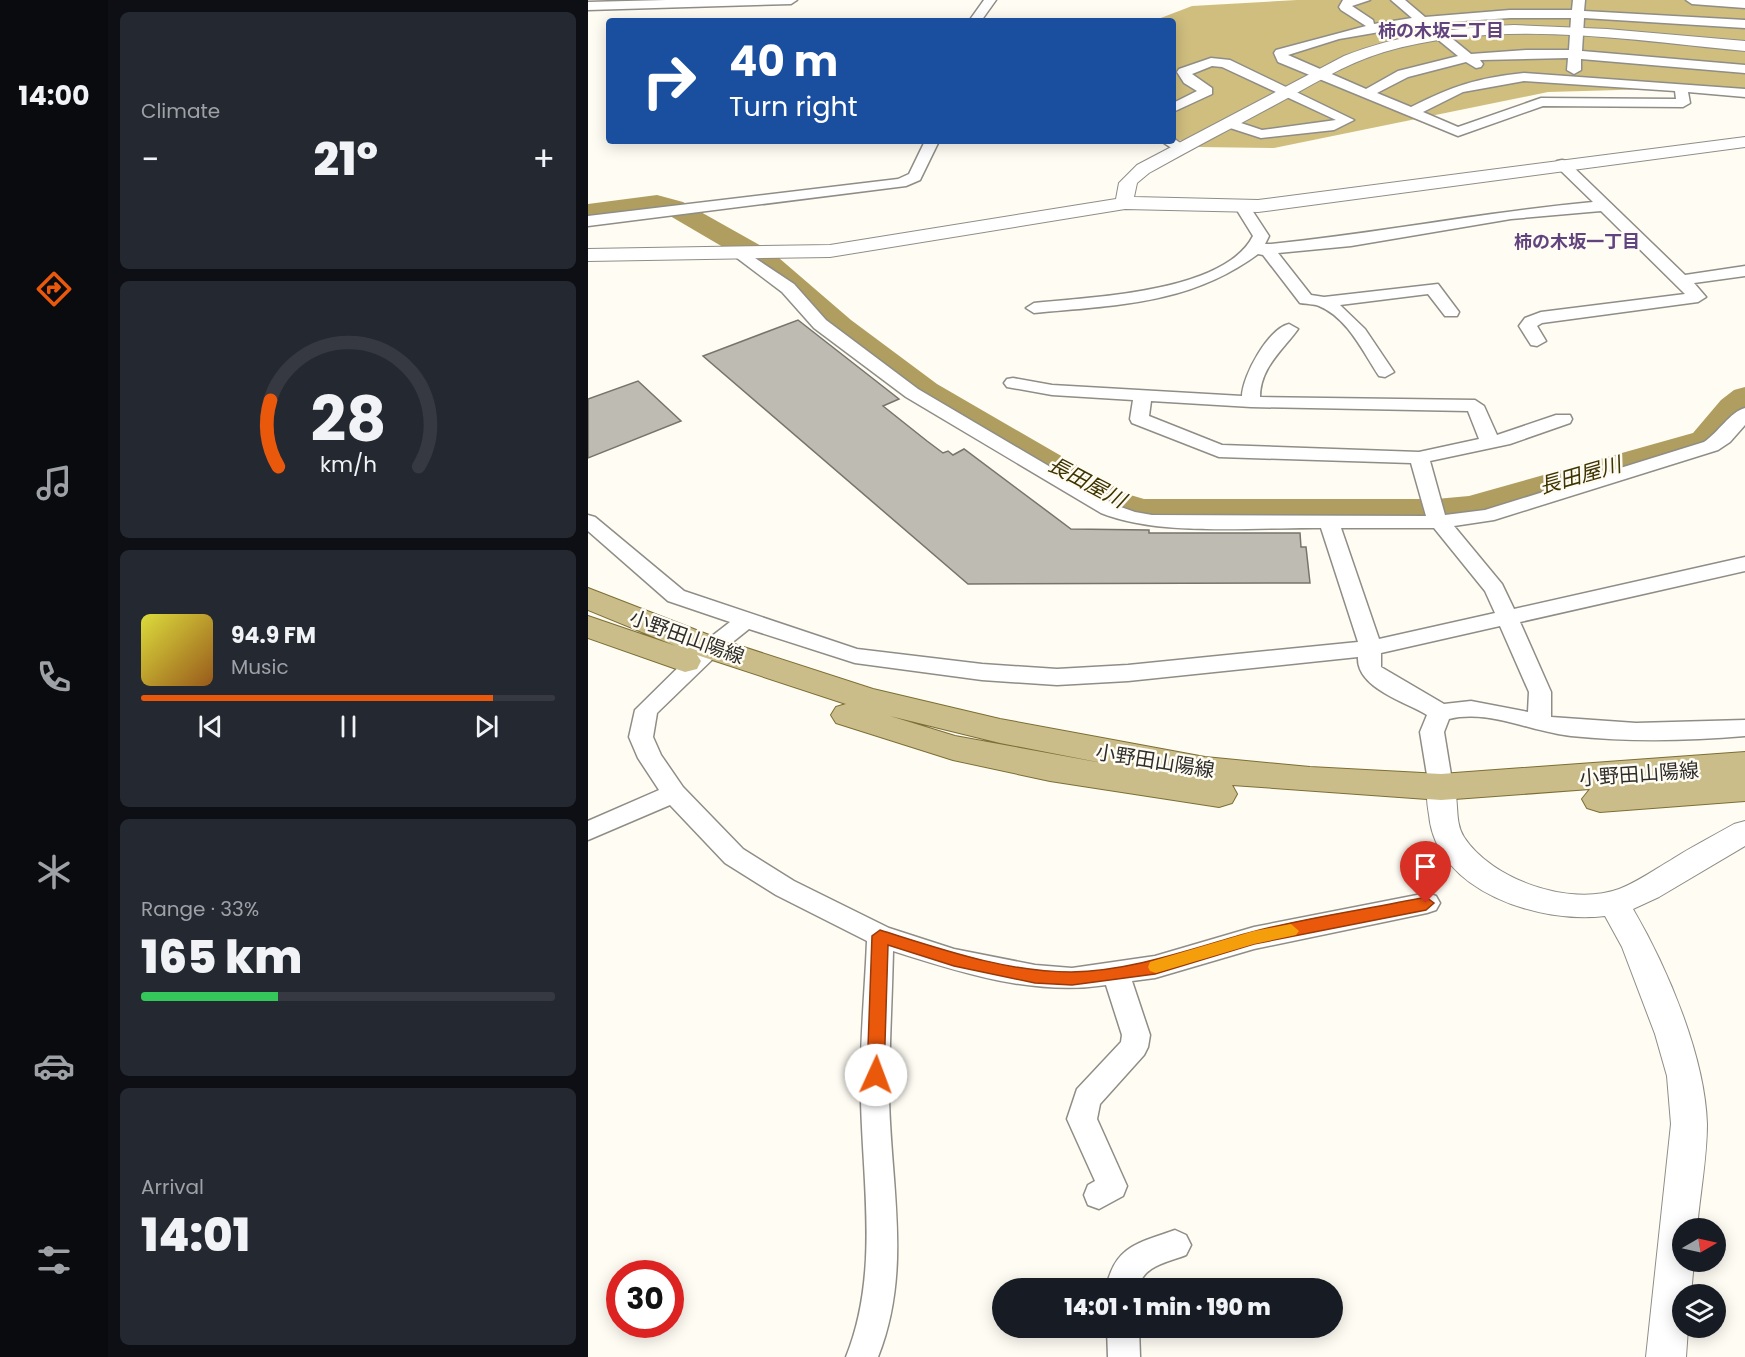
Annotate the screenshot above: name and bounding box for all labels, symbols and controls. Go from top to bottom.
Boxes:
district label: 柿の木坂二丁目 [1378,18,1504,43]
text: 40 m [729,32,838,91]
icon: right [630,42,708,120]
text: 14:00 [18,77,90,114]
text: Turn right [729,88,858,125]
text: Climate [141,97,220,125]
text: 21° [314,128,378,191]
text: − [141,136,159,183]
text: + [532,136,555,183]
district label: 柿の木坂一丁目 [1514,229,1640,254]
icon: directions [33,268,75,310]
text: 28 [310,375,386,463]
text: km/h [319,449,377,480]
water label: 長田屋川 [1043,449,1133,515]
water label: 長田屋川 [1536,449,1626,501]
icon: music [33,462,75,504]
street label: 小野田山陽線 [626,603,748,671]
text: 94.9 FM [231,620,316,651]
text: Music [231,653,289,681]
icon: phone [33,656,75,698]
icon: previous [194,710,227,743]
icon: pause [332,710,365,743]
icon: next [470,710,503,743]
street label: 小野田山陽線 [1094,738,1216,784]
street label: 小野田山陽線 [1578,756,1700,792]
pin [1400,841,1451,903]
icon: arrive [1409,850,1442,883]
icon: climate [33,851,75,893]
text: Range · 33% [141,895,259,923]
text: 165 km [141,926,302,989]
position arrow [844,1043,908,1107]
icon: car [33,1045,75,1087]
text: Arrival [141,1173,204,1201]
text: 14:01 [141,1204,250,1267]
north arrow [1672,1218,1726,1272]
map controls [1672,1218,1726,1338]
icon: filters [33,1239,75,1281]
speed limit sign: 30 [606,1260,684,1338]
button: layers [1672,1284,1726,1338]
text: 14:01 · 1 min · 190 m [1064,1292,1271,1323]

